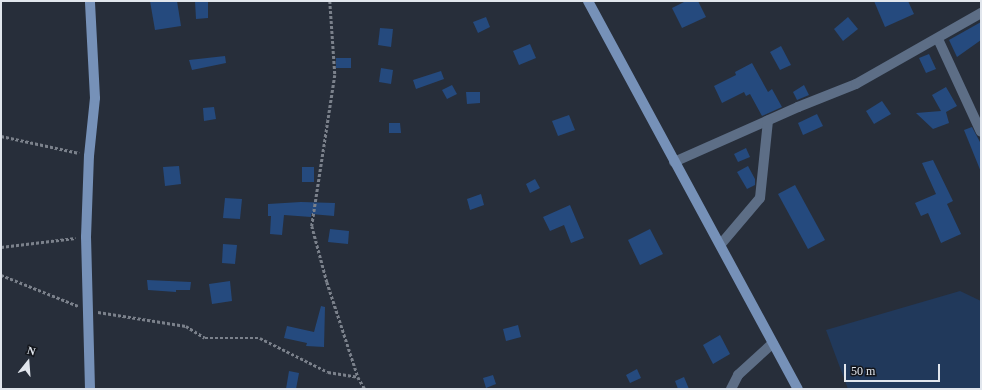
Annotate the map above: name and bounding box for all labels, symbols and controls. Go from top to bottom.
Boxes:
north arrow [8,342,48,382]
text: N [26,344,37,357]
scale bar [846,356,942,382]
text: 50 m [851,364,875,378]

